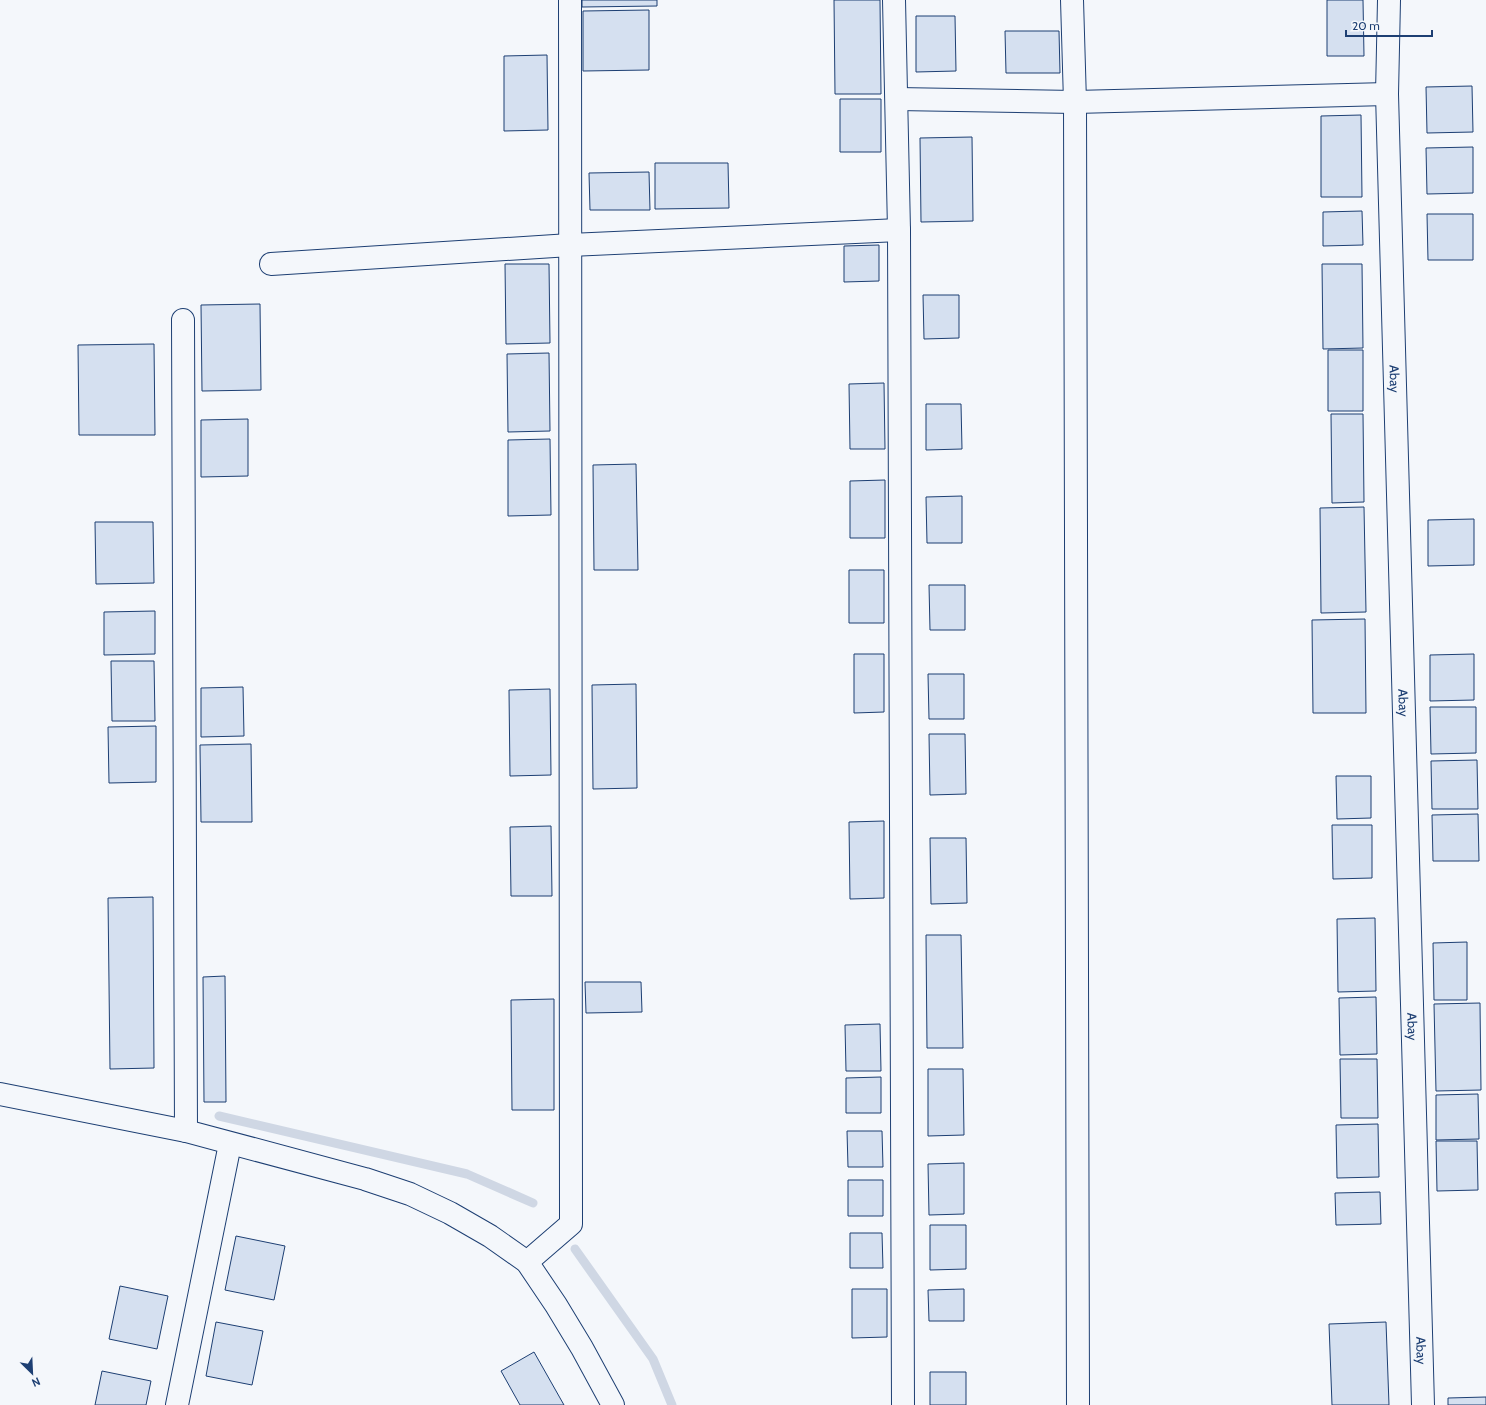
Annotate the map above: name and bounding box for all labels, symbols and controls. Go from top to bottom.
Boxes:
scale bar [1346,12,1432,38]
text: 20 m [1352,18,1380,33]
street label: Abay [1386,365,1403,393]
street label: Abay [1395,689,1412,717]
street label: Abay [1404,1013,1421,1041]
street label: Abay [1413,1336,1430,1365]
north arrow [12,1353,52,1393]
text: N [30,1374,42,1390]

